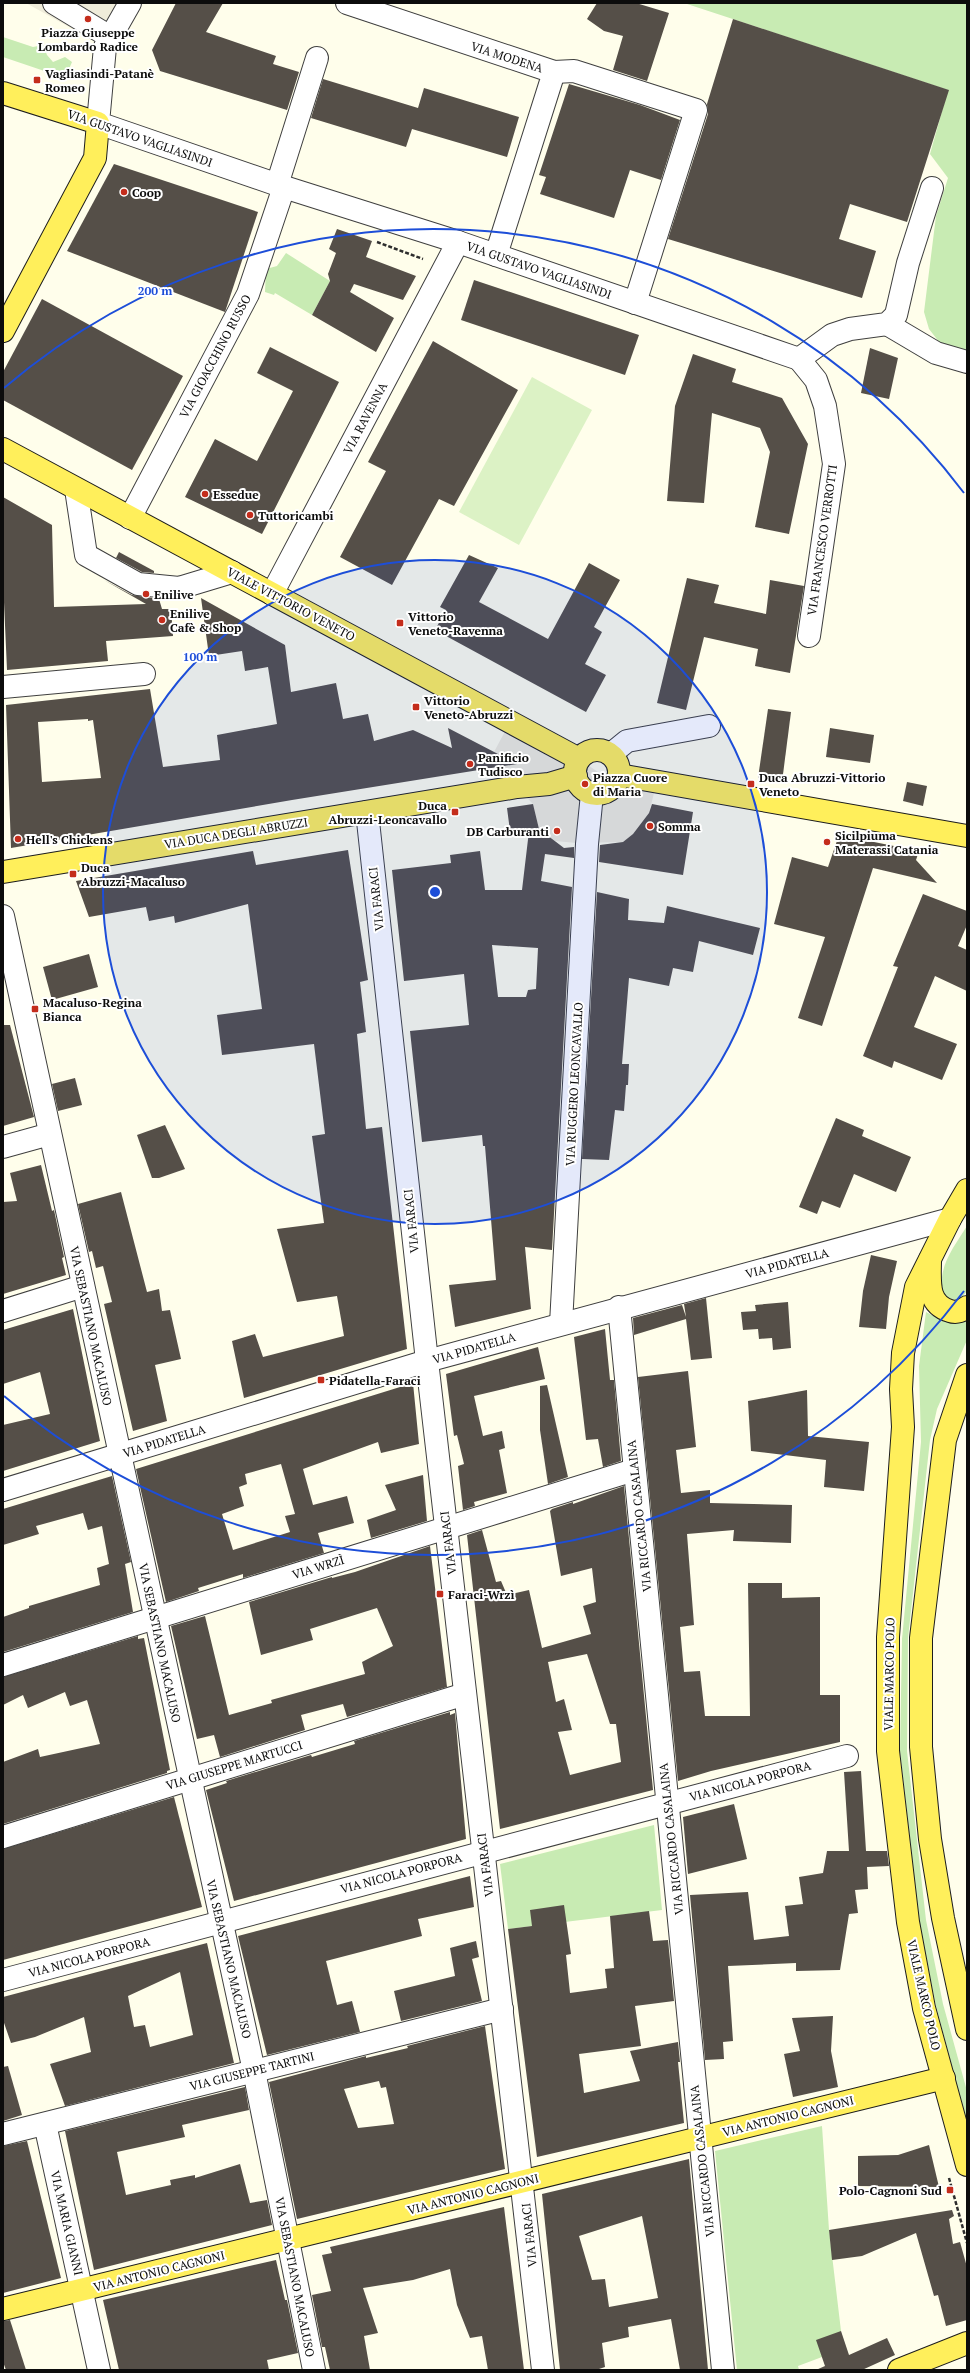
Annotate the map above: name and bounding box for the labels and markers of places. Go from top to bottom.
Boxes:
marker: Piazza Giuseppe Lombardo Radice [83,14,93,24]
place label: Piazza Giuseppe Lombardo Radice [38,25,139,54]
place label: Vagliasindi-Patanè Romeo [45,66,155,95]
marker: Vagliasindi-Patanè Romeo [32,75,42,85]
place label: Coop [132,185,161,200]
marker: Coop [119,187,129,197]
place label: Essedue [213,487,259,502]
marker: Essedue [200,489,210,499]
place label: Tuttoricambi [258,508,333,523]
marker: Tuttoricambi [245,510,255,520]
place label: Enilive [154,587,194,602]
marker: Enilive [141,589,151,599]
place label: Enilive Cafè & Shop [170,606,241,635]
place label: Vittorio Veneto-Ravenna [408,609,503,638]
marker: Enilive Cafè & Shop [157,615,167,625]
marker: Vittorio Veneto-Ravenna [395,618,405,628]
place label: Vittorio Veneto-Abruzzi [424,693,513,722]
marker: Vittorio Veneto-Abruzzi [411,702,421,712]
place label: Panificio Tudisco [478,750,529,779]
marker: Panificio Tudisco [465,759,475,769]
place label: Piazza Cuore di Maria [593,770,668,799]
place label: Duca Abruzzi-Vittorio Veneto [759,770,885,799]
marker: Piazza Cuore di Maria [580,779,590,789]
marker: Duca Abruzzi-Vittorio Veneto [746,779,756,789]
place label: Duca Abruzzi-Leoncavallo [328,798,447,827]
marker: Duca Abruzzi-Leoncavallo [450,807,460,817]
place label: Somma [658,819,701,834]
marker: Somma [645,821,655,831]
place label: DB Carburanti [467,824,549,839]
marker: DB Carburanti [552,826,562,836]
place label: Sicilpiuma Materassi Catania [835,828,939,857]
place label: Hell's Chickens [26,832,113,847]
marker: Hell's Chickens [13,834,23,844]
marker: Sicilpiuma Materassi Catania [822,837,832,847]
place label: Duca Abruzzi-Macaluso [81,860,185,889]
marker: Duca Abruzzi-Macaluso [68,869,78,879]
centre of rings [428,885,442,899]
place label: Macaluso-Regina Bianca [43,995,142,1024]
marker: Macaluso-Regina Bianca [30,1004,40,1014]
place label: Pidatella-Faraci [329,1373,421,1388]
marker: Pidatella-Faraci [316,1375,326,1385]
place label: Faraci-Wrzì [448,1587,514,1602]
marker: Faraci-Wrzì [435,1589,445,1599]
place label: Polo-Cagnoni Sud [839,2183,943,2198]
marker: Polo-Cagnoni Sud [945,2185,955,2195]

